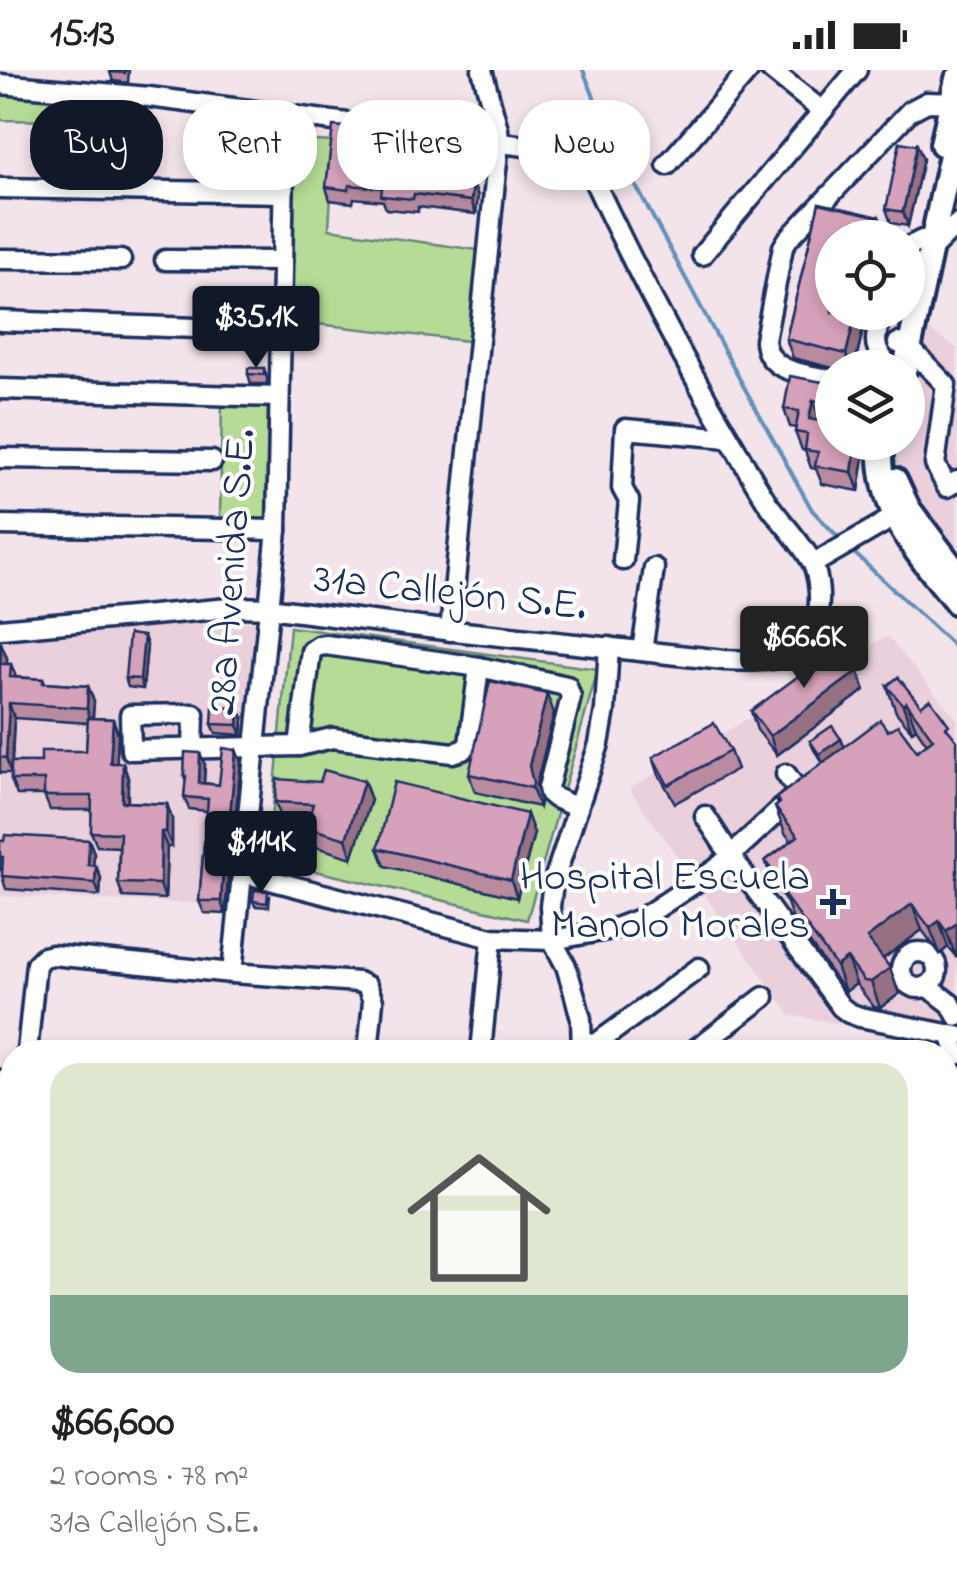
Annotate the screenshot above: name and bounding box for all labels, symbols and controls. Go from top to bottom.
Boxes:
text: 15:13 [50,7,115,63]
chip: Buy [30,100,163,190]
chip: Rent [183,100,317,190]
chip: Filters [337,100,498,190]
chip: New [518,100,650,190]
map controls [815,220,925,460]
button: locate [815,220,925,330]
pin: $35.1K [175,286,337,371]
text: $35.1K [214,295,298,342]
button: layers [815,350,925,460]
street label: 28a Avenida S.E. [193,427,273,717]
street label: 31a Callejón S.E. [311,549,589,639]
pin: $66.6K [723,606,885,691]
text: $66.6K [762,615,846,662]
pin: $114K [191,811,331,896]
text: $114K [227,820,295,867]
place label: Hospital Escuela Manolo Morales [520,848,810,957]
marker: Hospital Escuela Manolo Morales [820,889,846,915]
icon: home [389,1128,569,1308]
text: $66,600 [50,1393,174,1454]
text: 2 rooms · 78 m² [50,1454,249,1501]
text: 31a Callejón S.E. [50,1501,258,1548]

